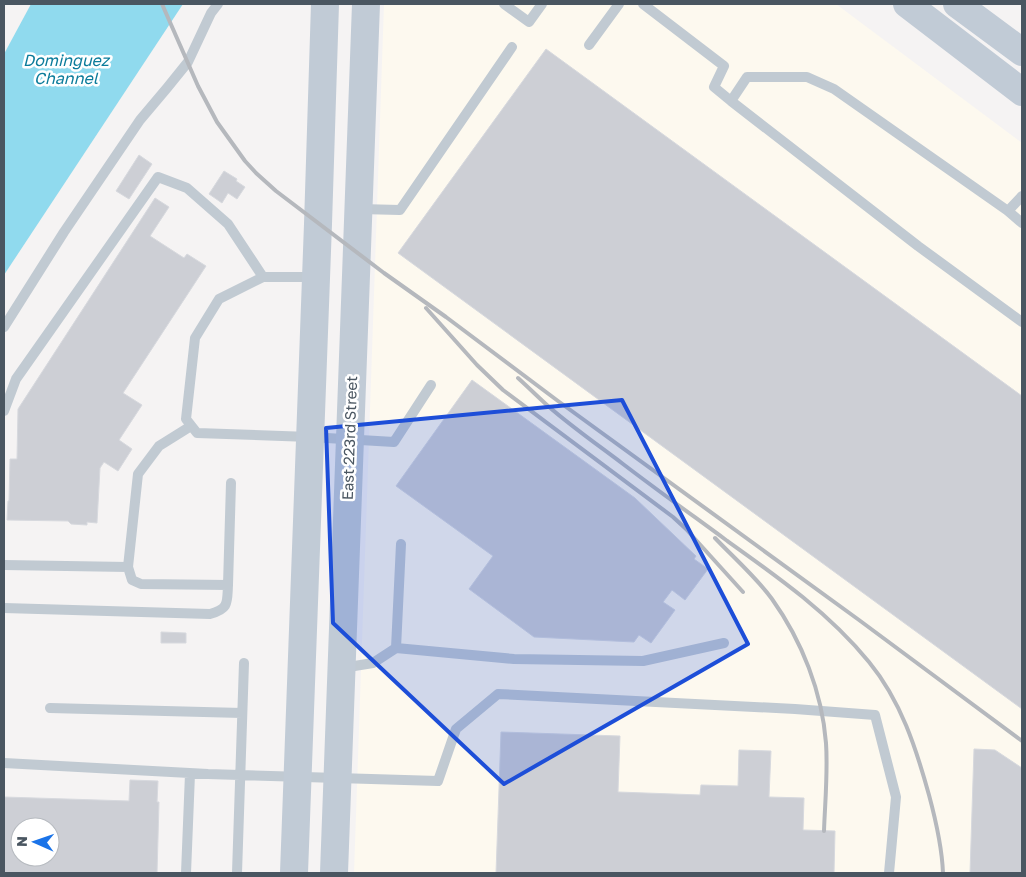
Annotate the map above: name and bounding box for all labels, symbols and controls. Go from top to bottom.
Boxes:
water label: Dominguez Channel [23,50,111,88]
street label: East 223rd Street [338,375,360,500]
north arrow [10,817,60,867]
text: N [13,836,30,847]

